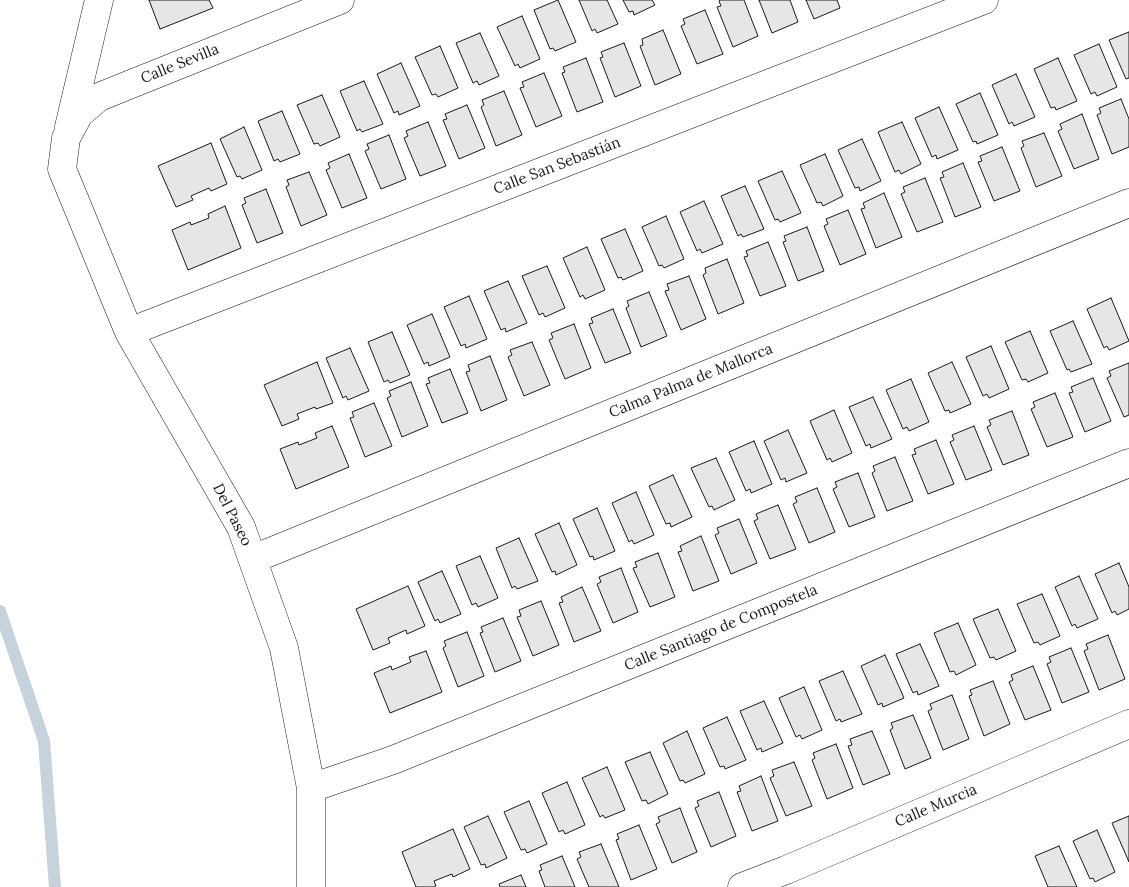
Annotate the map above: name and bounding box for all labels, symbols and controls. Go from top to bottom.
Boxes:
street label: Calle Sevilla [138,40,222,88]
street label: Calle San Sebastián [491,133,623,199]
street label: Calma Palma de Mallorca [607,340,775,422]
street label: Del Paseo [209,481,255,549]
street label: Calle Santiago de Compostela [622,581,820,675]
street label: Calle Murcia [892,781,980,831]

